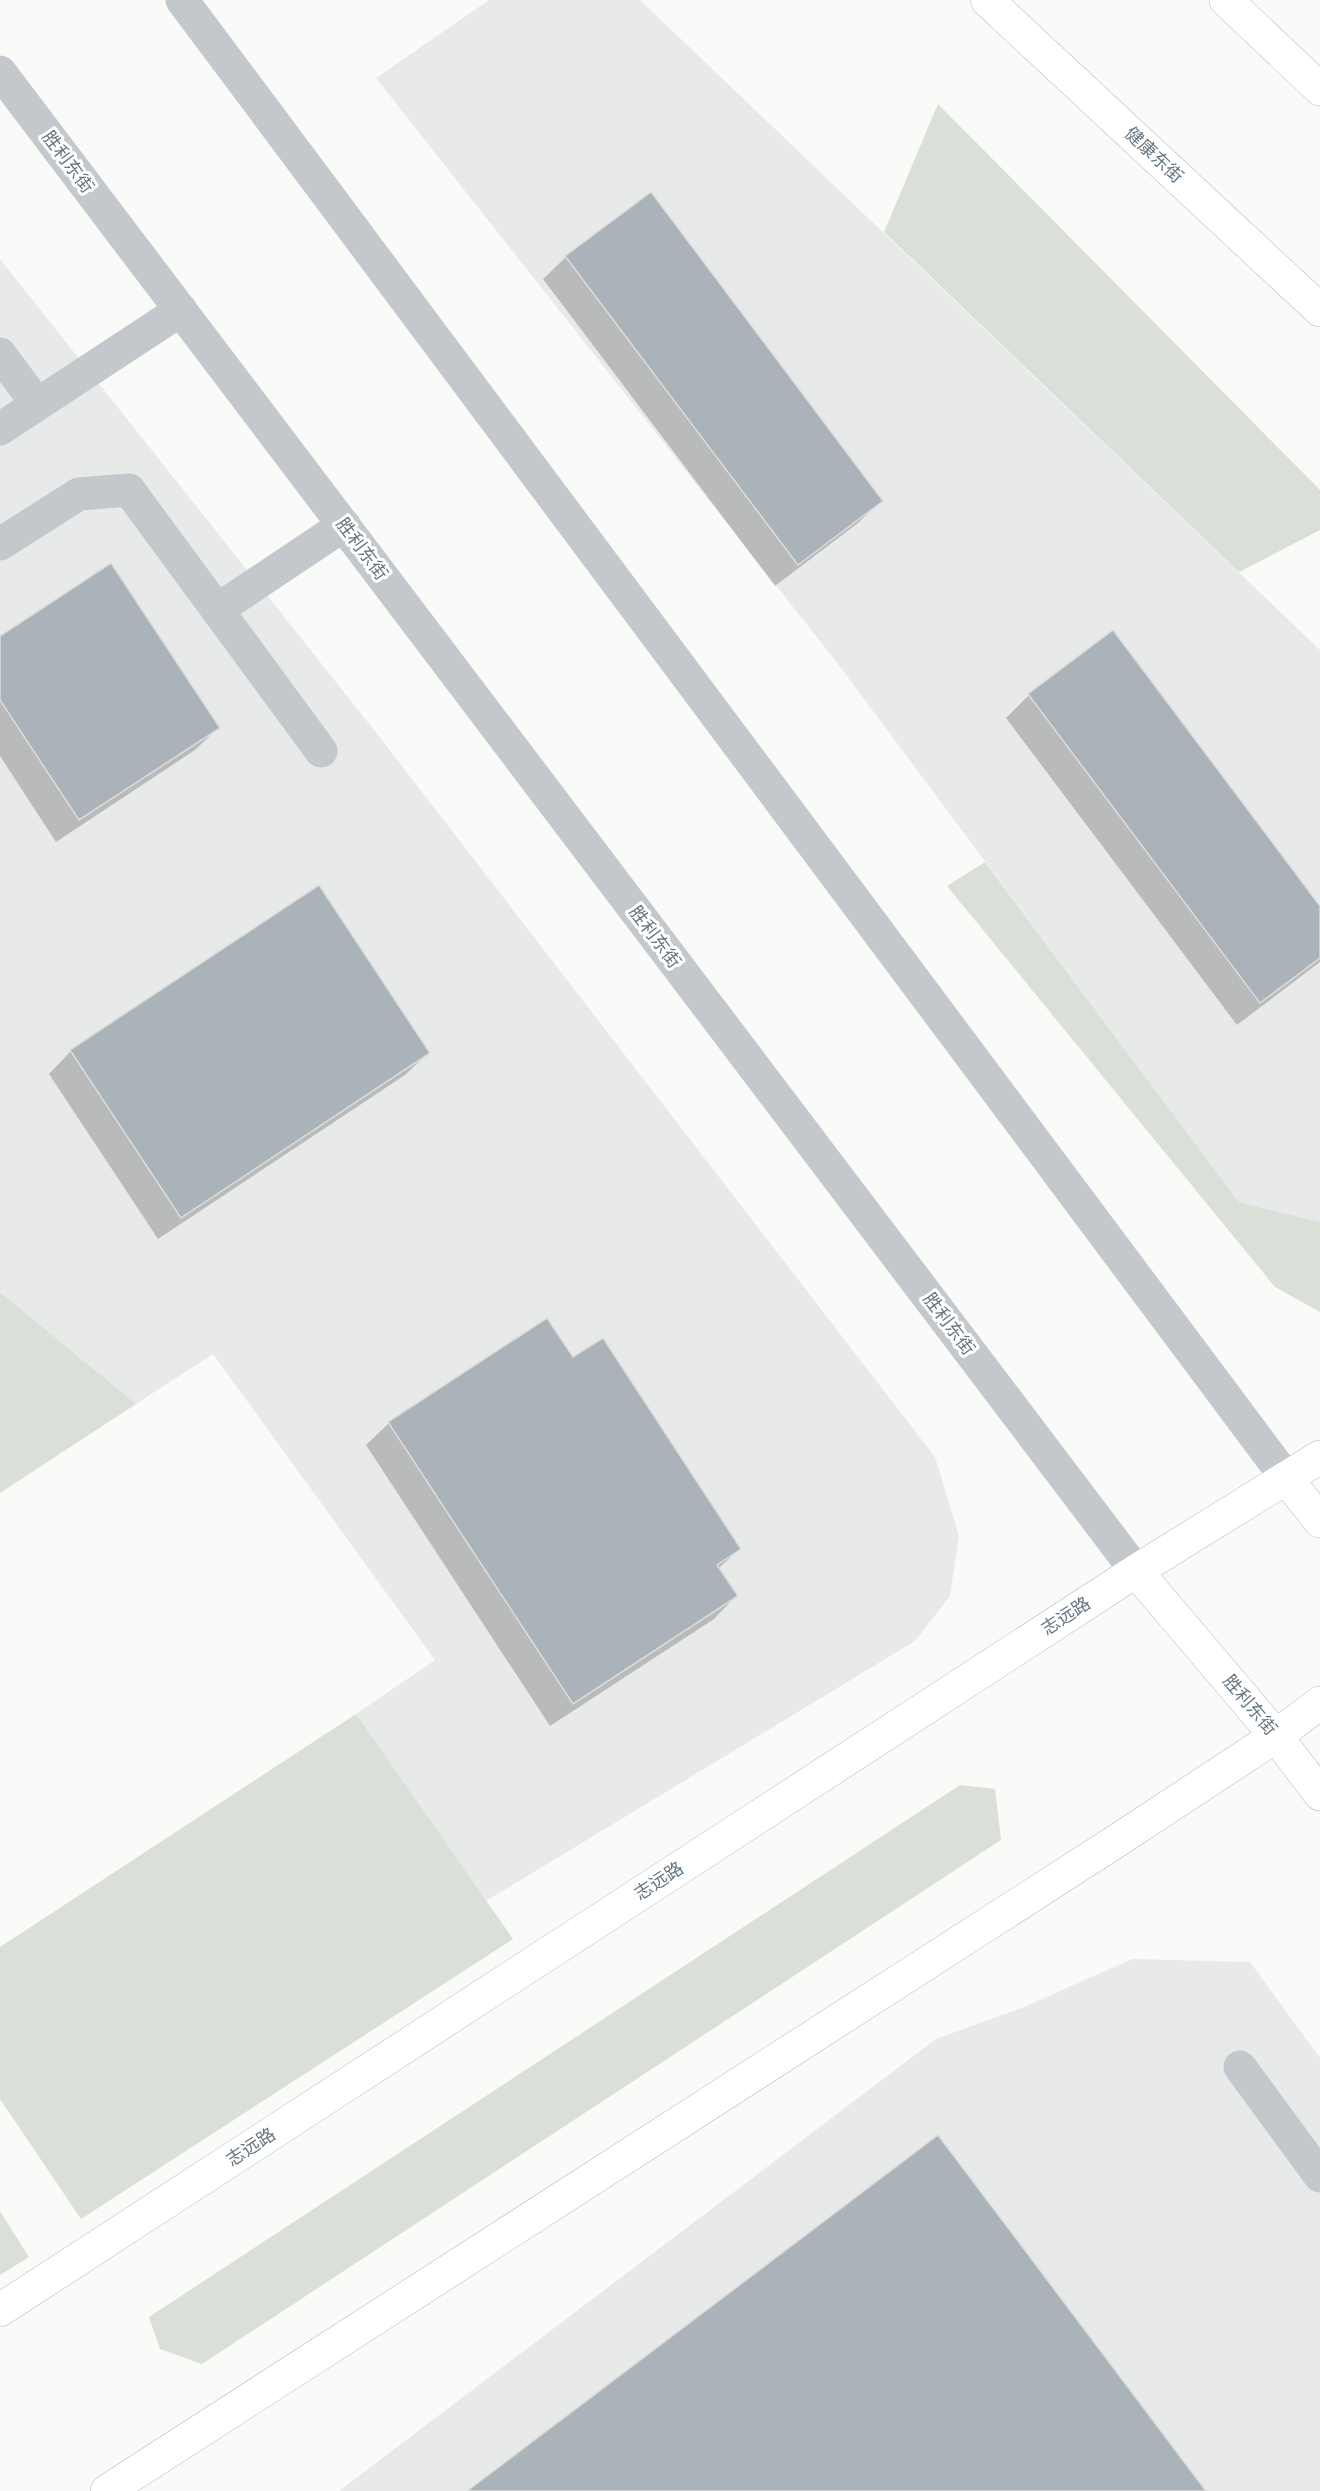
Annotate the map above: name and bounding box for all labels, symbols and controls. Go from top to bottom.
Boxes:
street label: 健康东街 [1120,122,1189,188]
street label: 胜利东街 [38,126,99,197]
street label: 胜利东街 [332,513,393,584]
street label: 胜利东街 [625,901,686,972]
street label: 胜利东街 [919,1288,980,1359]
street label: 志远路 [1037,1591,1095,1640]
street label: 胜利东街 [1218,1670,1282,1740]
street label: 志远路 [630,1856,688,1905]
street label: 志远路 [222,2122,280,2171]

